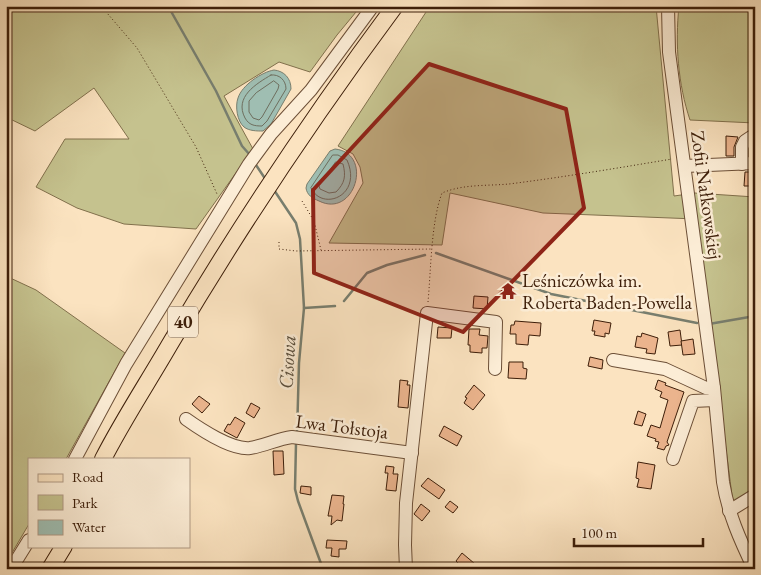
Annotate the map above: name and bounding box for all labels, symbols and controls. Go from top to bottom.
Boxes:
street label: Zofii Nałkowskiej [685,129,728,261]
place label: Leśniczówka im. Roberta Baden-Powella [522,268,693,315]
temple icon: Leśniczówka im. Roberta Baden-Powella [498,281,518,301]
road number: 40 [168,306,198,338]
water label: Cisowa [273,334,301,390]
street label: Lwa Tołstoja [294,408,390,445]
legend [28,458,190,548]
text: Road [72,467,104,486]
text: Park [72,493,99,512]
scale bar [574,515,702,547]
text: Water [72,517,106,536]
text: 100 m [581,523,618,542]

